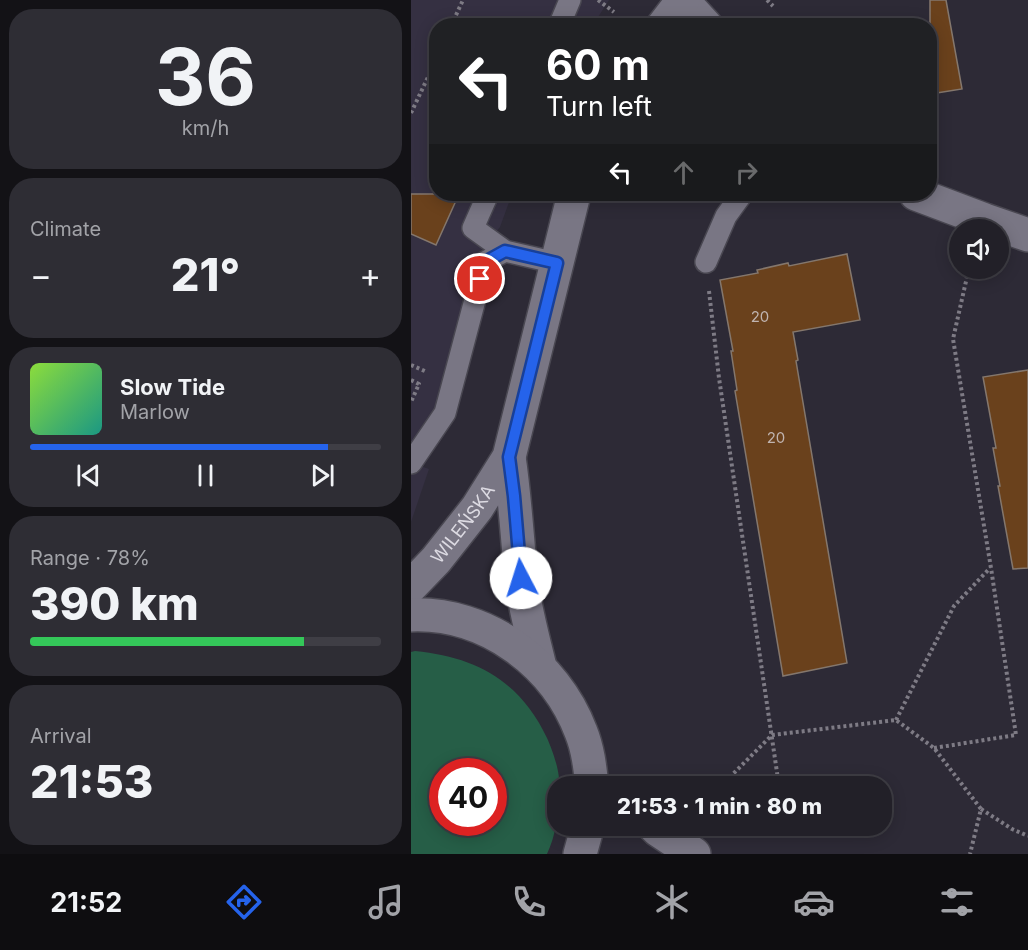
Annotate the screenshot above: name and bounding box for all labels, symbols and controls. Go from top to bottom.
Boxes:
text: 36 [155,29,256,124]
text: 60 m [546,39,650,90]
icon: left [447,42,525,120]
text: Turn left [546,90,652,123]
text: km/h [182,116,229,140]
icon: left [604,156,637,189]
icon: ahead [667,156,700,189]
icon: right [730,156,763,189]
text: Climate [30,217,101,241]
map controls [949,219,1009,279]
button: sound [949,219,1009,279]
text: 21° [171,247,240,302]
pin [454,253,505,304]
text: − [30,255,52,295]
text: + [359,255,381,295]
icon: arrive [463,262,496,295]
house number: 20 [751,307,769,326]
text: Slow Tide [120,374,225,400]
text: Marlow [120,400,190,424]
house number: 20 [767,428,785,447]
icon: previous [72,459,105,492]
icon: pause [189,459,222,492]
icon: next [306,459,339,492]
street label: WILEŃSKA [426,481,499,568]
text: Range · 78% [30,546,150,570]
position arrow [489,546,553,610]
text: 390 km [30,576,199,631]
text: Arrival [30,724,92,748]
text: 21:53 [30,754,153,809]
speed limit sign: 40 [429,758,507,836]
text: 21:53 · 1 min · 80 m [617,793,822,819]
icon: directions [223,881,265,923]
icon: music [365,881,407,923]
icon: phone [508,881,550,923]
icon: climate [651,881,693,923]
icon: car [793,881,835,923]
icon: filters [936,881,978,923]
text: 21:52 [50,886,122,919]

